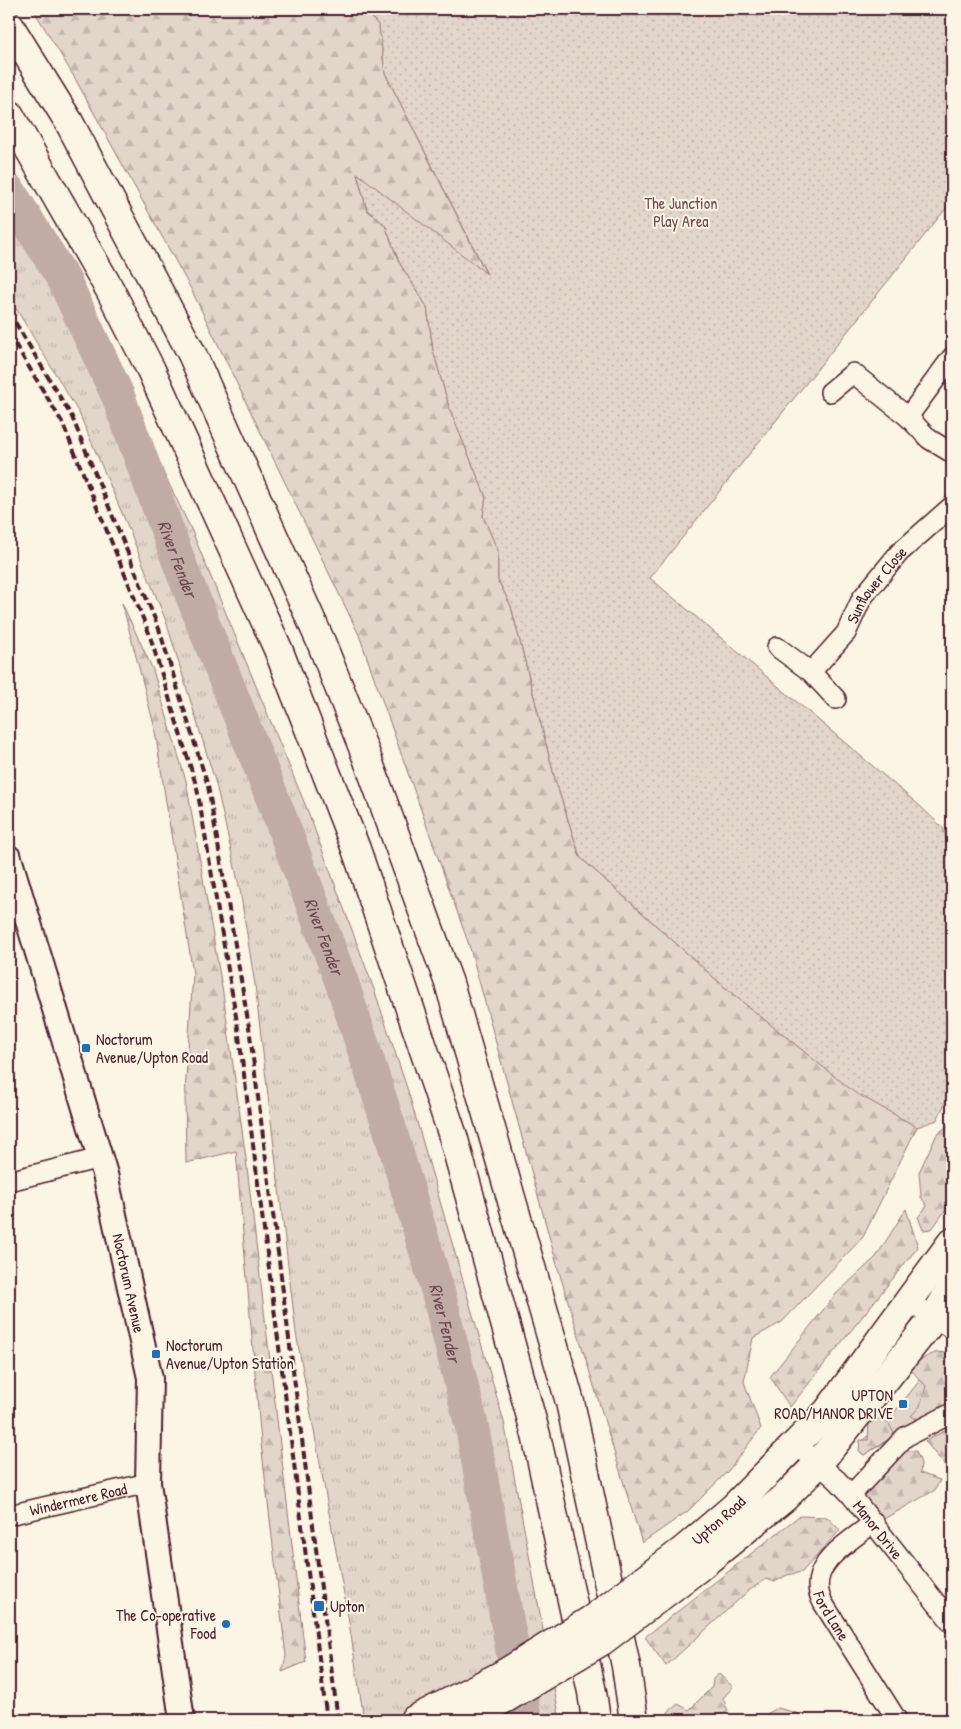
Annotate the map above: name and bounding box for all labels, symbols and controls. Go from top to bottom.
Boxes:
park label: The Junction Play Area [645,192,717,232]
water label: River Fender [152,516,205,603]
street label: Sunflower Close [841,540,912,627]
water label: River Fender [299,894,351,980]
place label: Noctorum Avenue/Upton Road [96,1028,208,1068]
marker: Noctorum Avenue/Upton Road [80,1042,92,1054]
street label: Noctorum Avenue [107,1231,151,1335]
water label: River Fender [423,1280,468,1367]
place label: Noctorum Avenue/Upton Station [166,1334,294,1374]
marker: Noctorum Avenue/Upton Station [150,1348,162,1360]
place label: UPTON ROAD/MANOR DRIVE [774,1384,893,1424]
marker: UPTON ROAD/MANOR DRIVE [897,1398,909,1410]
street label: Windermere Road [27,1477,129,1521]
street label: Upton Road [687,1491,750,1550]
street label: Manor Drive [848,1495,909,1564]
street label: Ford Lane [808,1588,855,1645]
place label: Upton [330,1595,365,1617]
marker: Upton [312,1599,326,1613]
place label: The Co-operative Food [116,1604,217,1644]
marker: The Co-operative Food [220,1618,232,1630]

